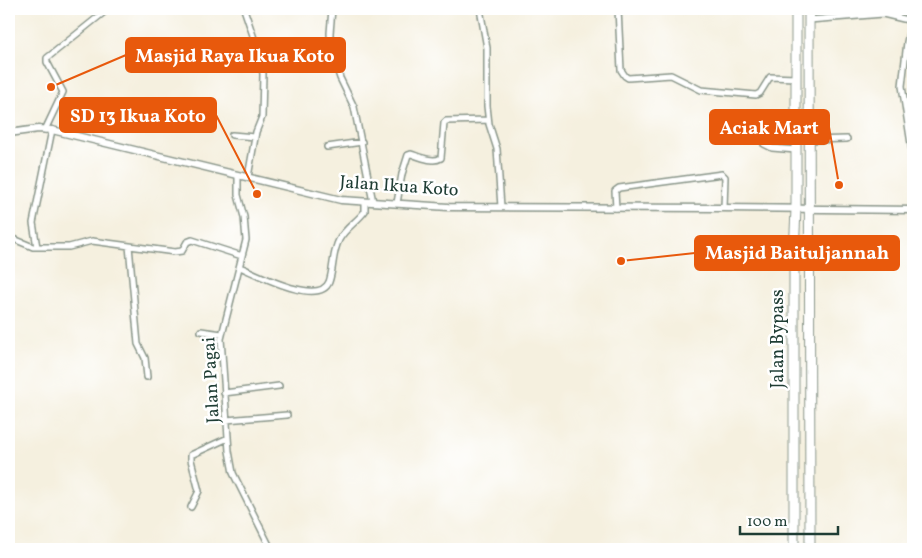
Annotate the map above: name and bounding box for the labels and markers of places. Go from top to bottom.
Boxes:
callout: Masjid Raya Ikua Koto [126,38,345,72]
callout: SD 13 Ikua Koto [60,98,216,132]
callout: Aciak Mart [710,110,829,144]
callout: Masjid Baituljannah [695,236,899,270]

